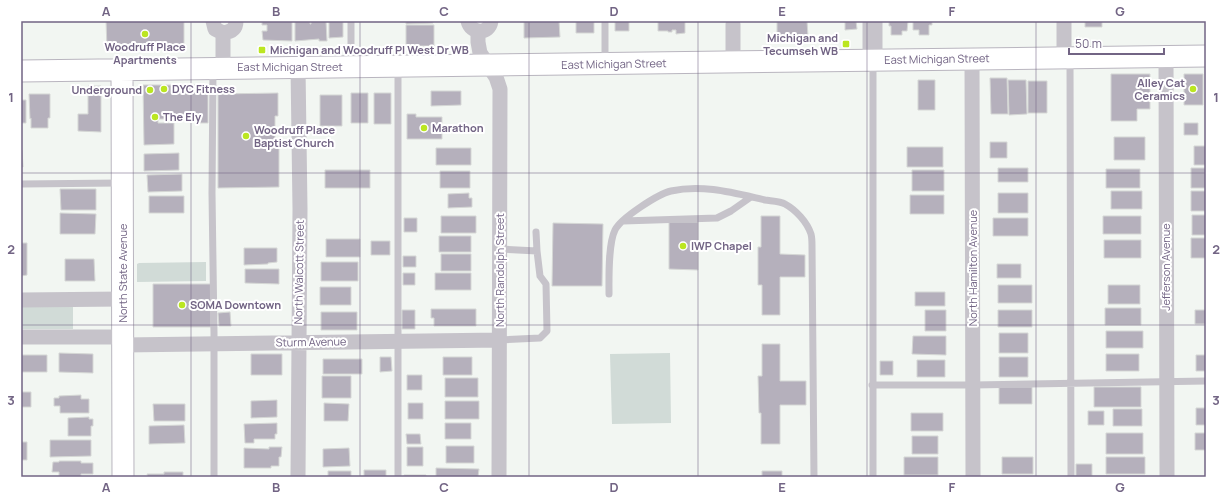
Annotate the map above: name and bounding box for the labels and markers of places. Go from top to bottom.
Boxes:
marker: Woodruff Place Apartments [140,29,150,39]
place label: Michigan and Tecumseh WB [763,30,838,58]
place label: Woodruff Place Apartments [104,39,186,67]
marker: Michigan and Tecumseh WB [841,39,851,49]
place label: Michigan and Woodruff Pl West Dr WB [270,42,469,57]
marker: Michigan and Woodruff Pl West Dr WB [257,45,267,55]
place label: Alley Cat Ceramics [1134,75,1185,103]
place label: DYC Fitness [172,81,235,96]
place label: Underground [71,82,142,97]
marker: DYC Fitness [159,84,169,94]
marker: Alley Cat Ceramics [1188,84,1198,94]
marker: Underground [145,85,155,95]
place label: The Ely [163,109,202,124]
marker: The Ely [150,112,160,122]
place label: Marathon [432,120,484,135]
place label: Woodruff Place Baptist Church [254,122,335,150]
marker: Marathon [419,123,429,133]
marker: Woodruff Place Baptist Church [241,131,251,141]
place label: IWP Chapel [691,238,752,253]
marker: IWP Chapel [678,241,688,251]
place label: SOMA Downtown [190,297,281,312]
marker: SOMA Downtown [177,300,187,310]

